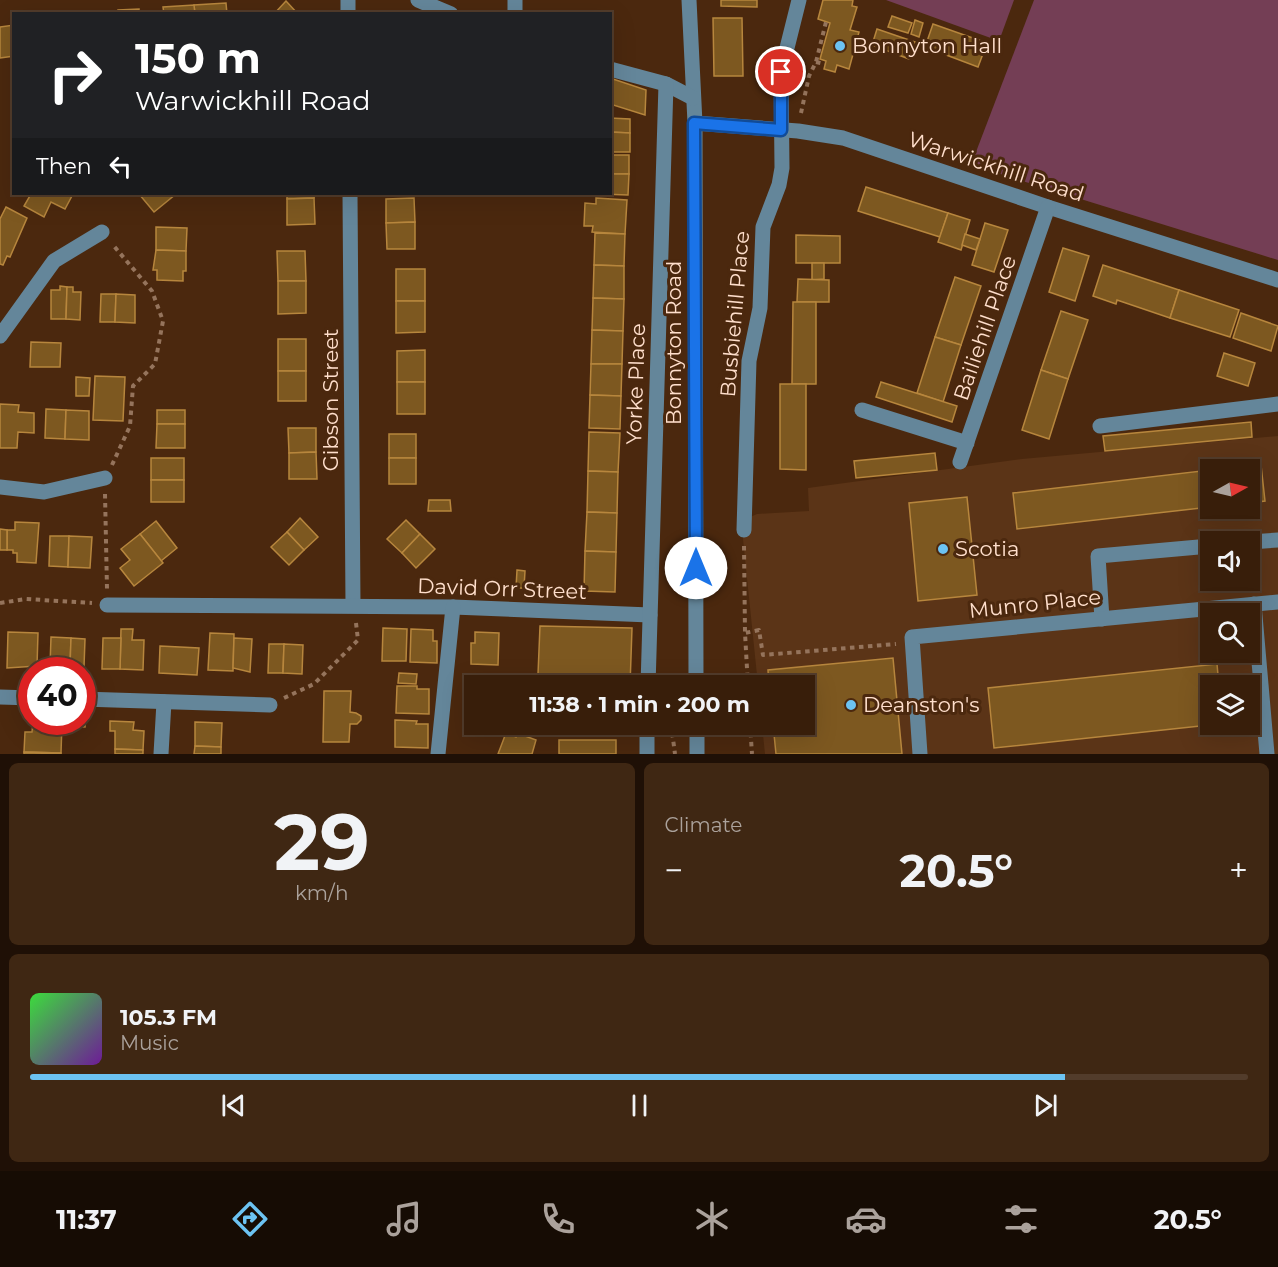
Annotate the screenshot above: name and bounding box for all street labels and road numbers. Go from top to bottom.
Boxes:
street label: Warwickhill Road [905,126,1087,207]
street label: Busbiehill Place [715,230,754,398]
street label: Bailiehill Place [948,252,1021,404]
street label: Bonnyton Road [661,261,686,425]
street label: Yorke Place [621,323,650,445]
street label: Gibson Street [318,329,343,471]
street label: David Orr Street [417,573,587,604]
street label: Munro Place [968,584,1102,623]

